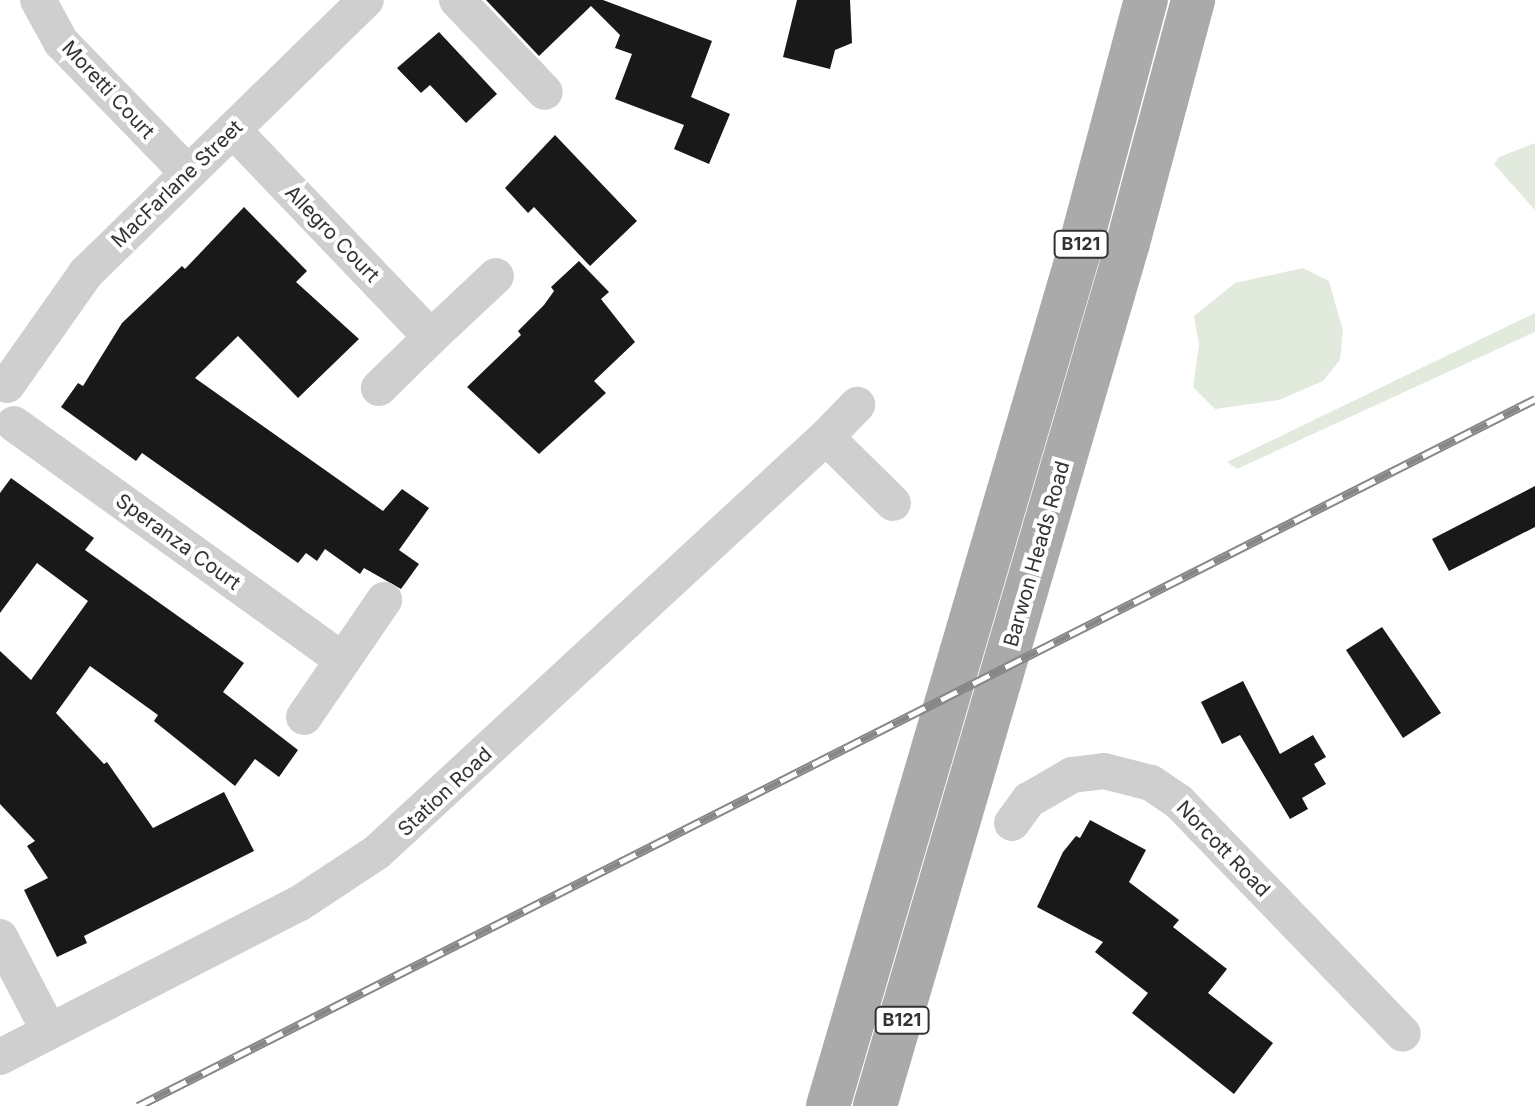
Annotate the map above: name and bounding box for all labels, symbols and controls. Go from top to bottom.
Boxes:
street label: Moretti Court [57,36,159,144]
street label: MacFarlane Street [107,115,247,253]
street label: Allegro Court [280,181,384,287]
road number: B121 [1053,230,1109,258]
street label: Barwon Heads Road [999,458,1075,650]
street label: Speranza Court [111,489,245,595]
street label: Station Road [393,742,497,842]
street label: Norcott Road [1171,796,1275,902]
road number: B121 [874,1006,930,1034]

